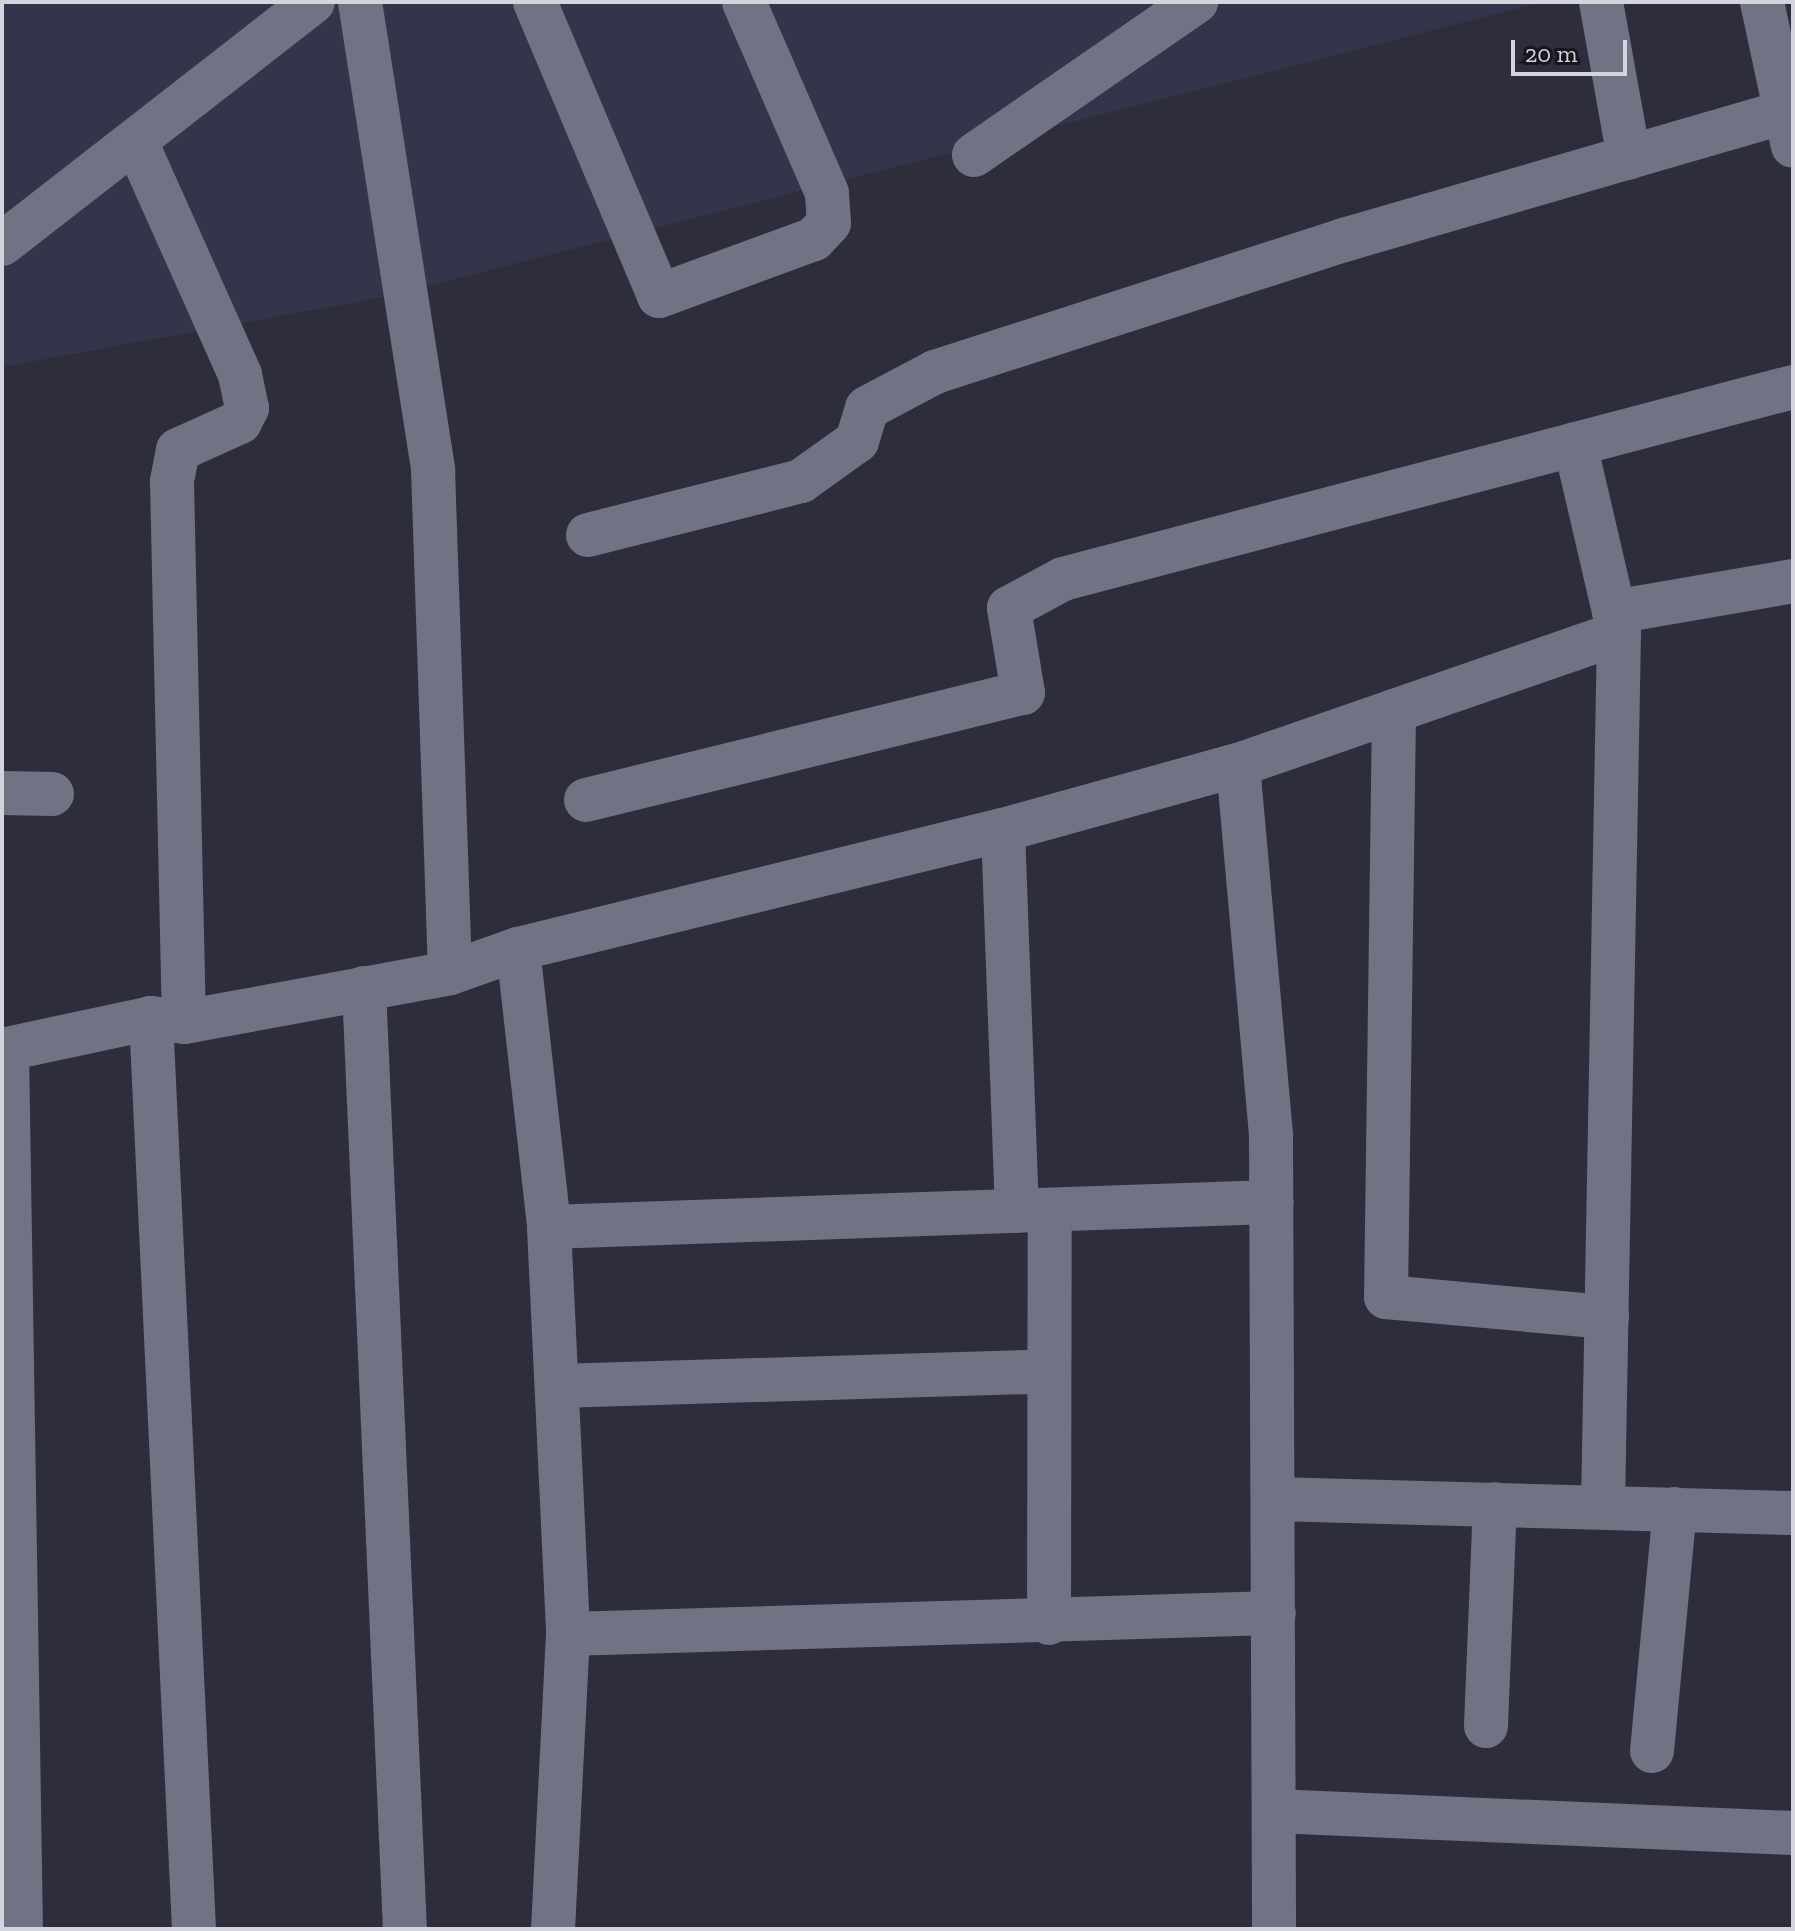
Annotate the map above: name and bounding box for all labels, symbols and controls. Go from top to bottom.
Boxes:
scale bar [1515,24,1631,74]
text: 20 m [1525,39,1577,68]

